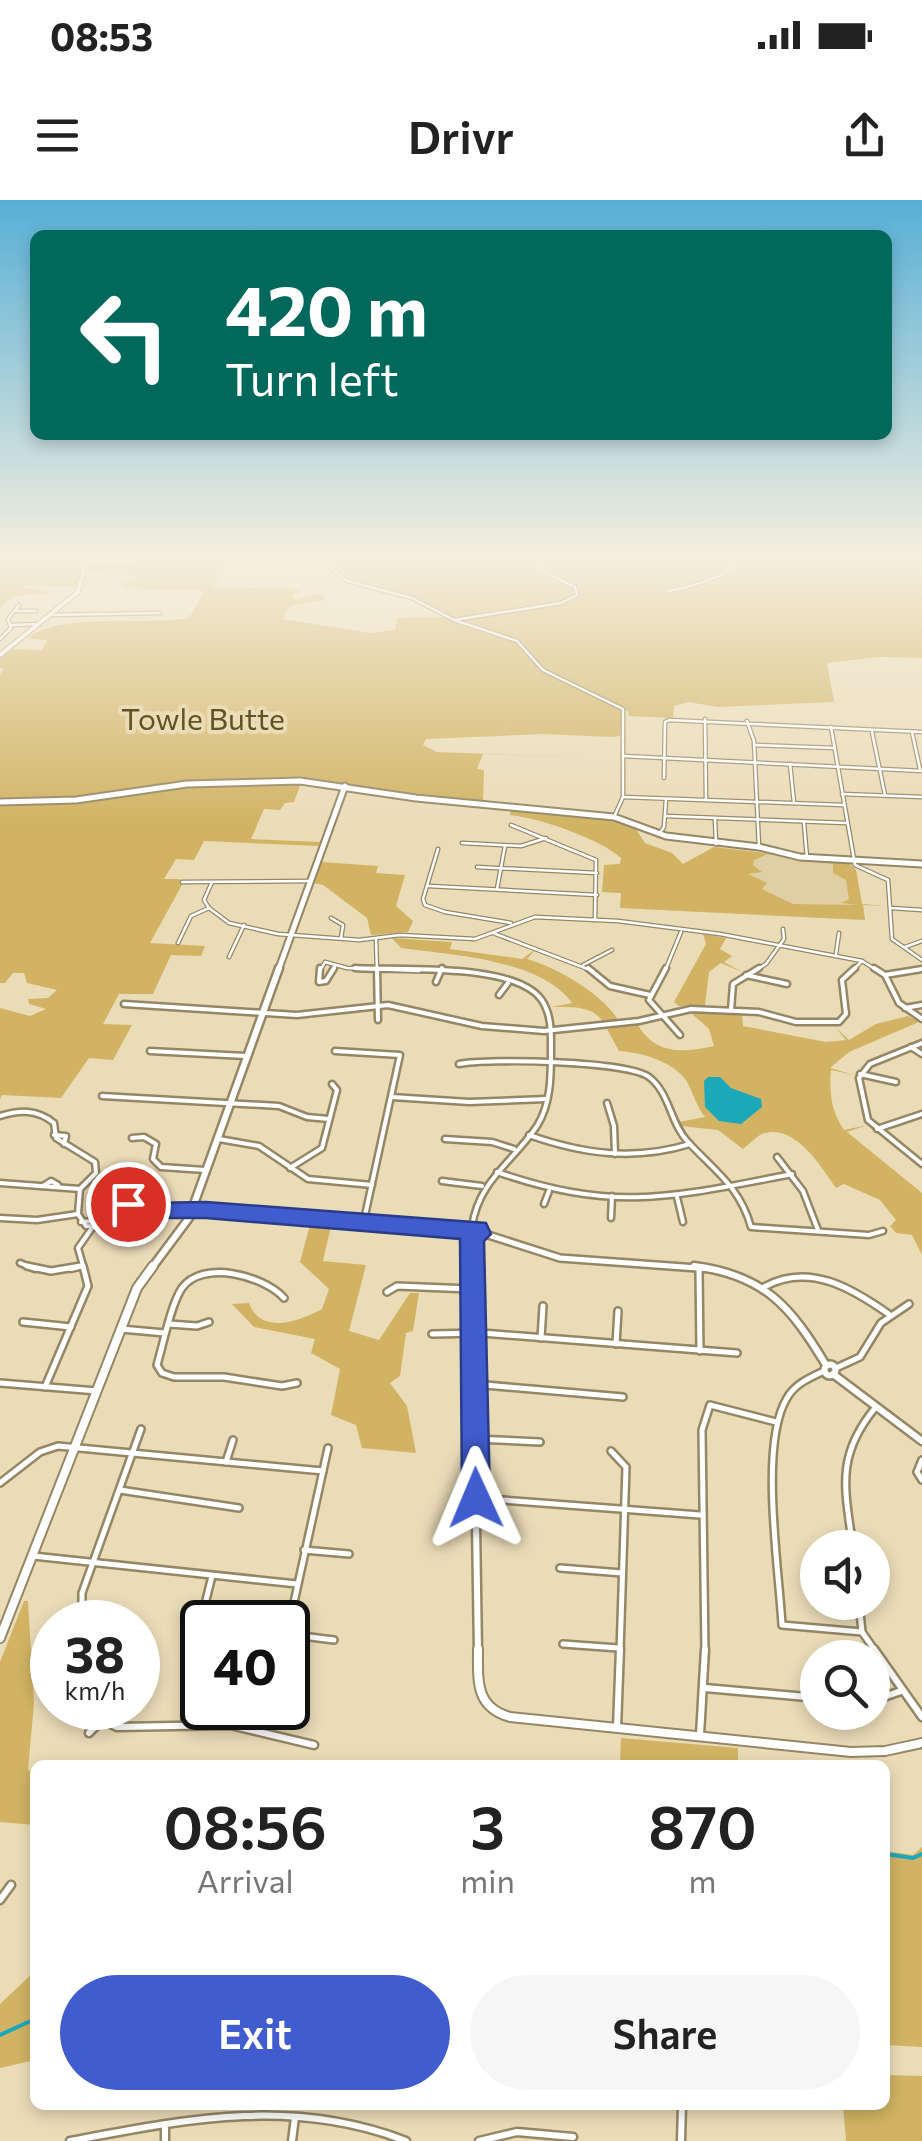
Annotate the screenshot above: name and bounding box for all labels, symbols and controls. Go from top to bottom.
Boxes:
text: 08:53 [50,12,153,59]
icon: menu [30,108,85,163]
text: Drivr [408,108,514,163]
icon: share [837,108,892,163]
text: 420 m [225,265,428,350]
icon: left [60,270,190,400]
text: Turn left [225,350,399,405]
park label: Towle Butte [121,699,285,736]
pin [86,1162,171,1247]
icon: arrive [101,1177,156,1232]
position arrow [424,1446,528,1550]
map controls [800,1530,890,1730]
button: sound [800,1530,890,1620]
speed limit sign: 40 [180,1600,310,1730]
text: 38 [65,1622,125,1683]
button: search [800,1640,890,1730]
text: km/h [65,1675,125,1705]
text: 08:56 [163,1788,327,1861]
text: 3 [470,1788,505,1861]
text: 870 [648,1788,757,1861]
text: Arrival [197,1860,294,1900]
text: min [460,1860,515,1900]
text: m [688,1860,716,1900]
button: Exit [60,1975,450,2090]
button: Share [470,1975,860,2090]

